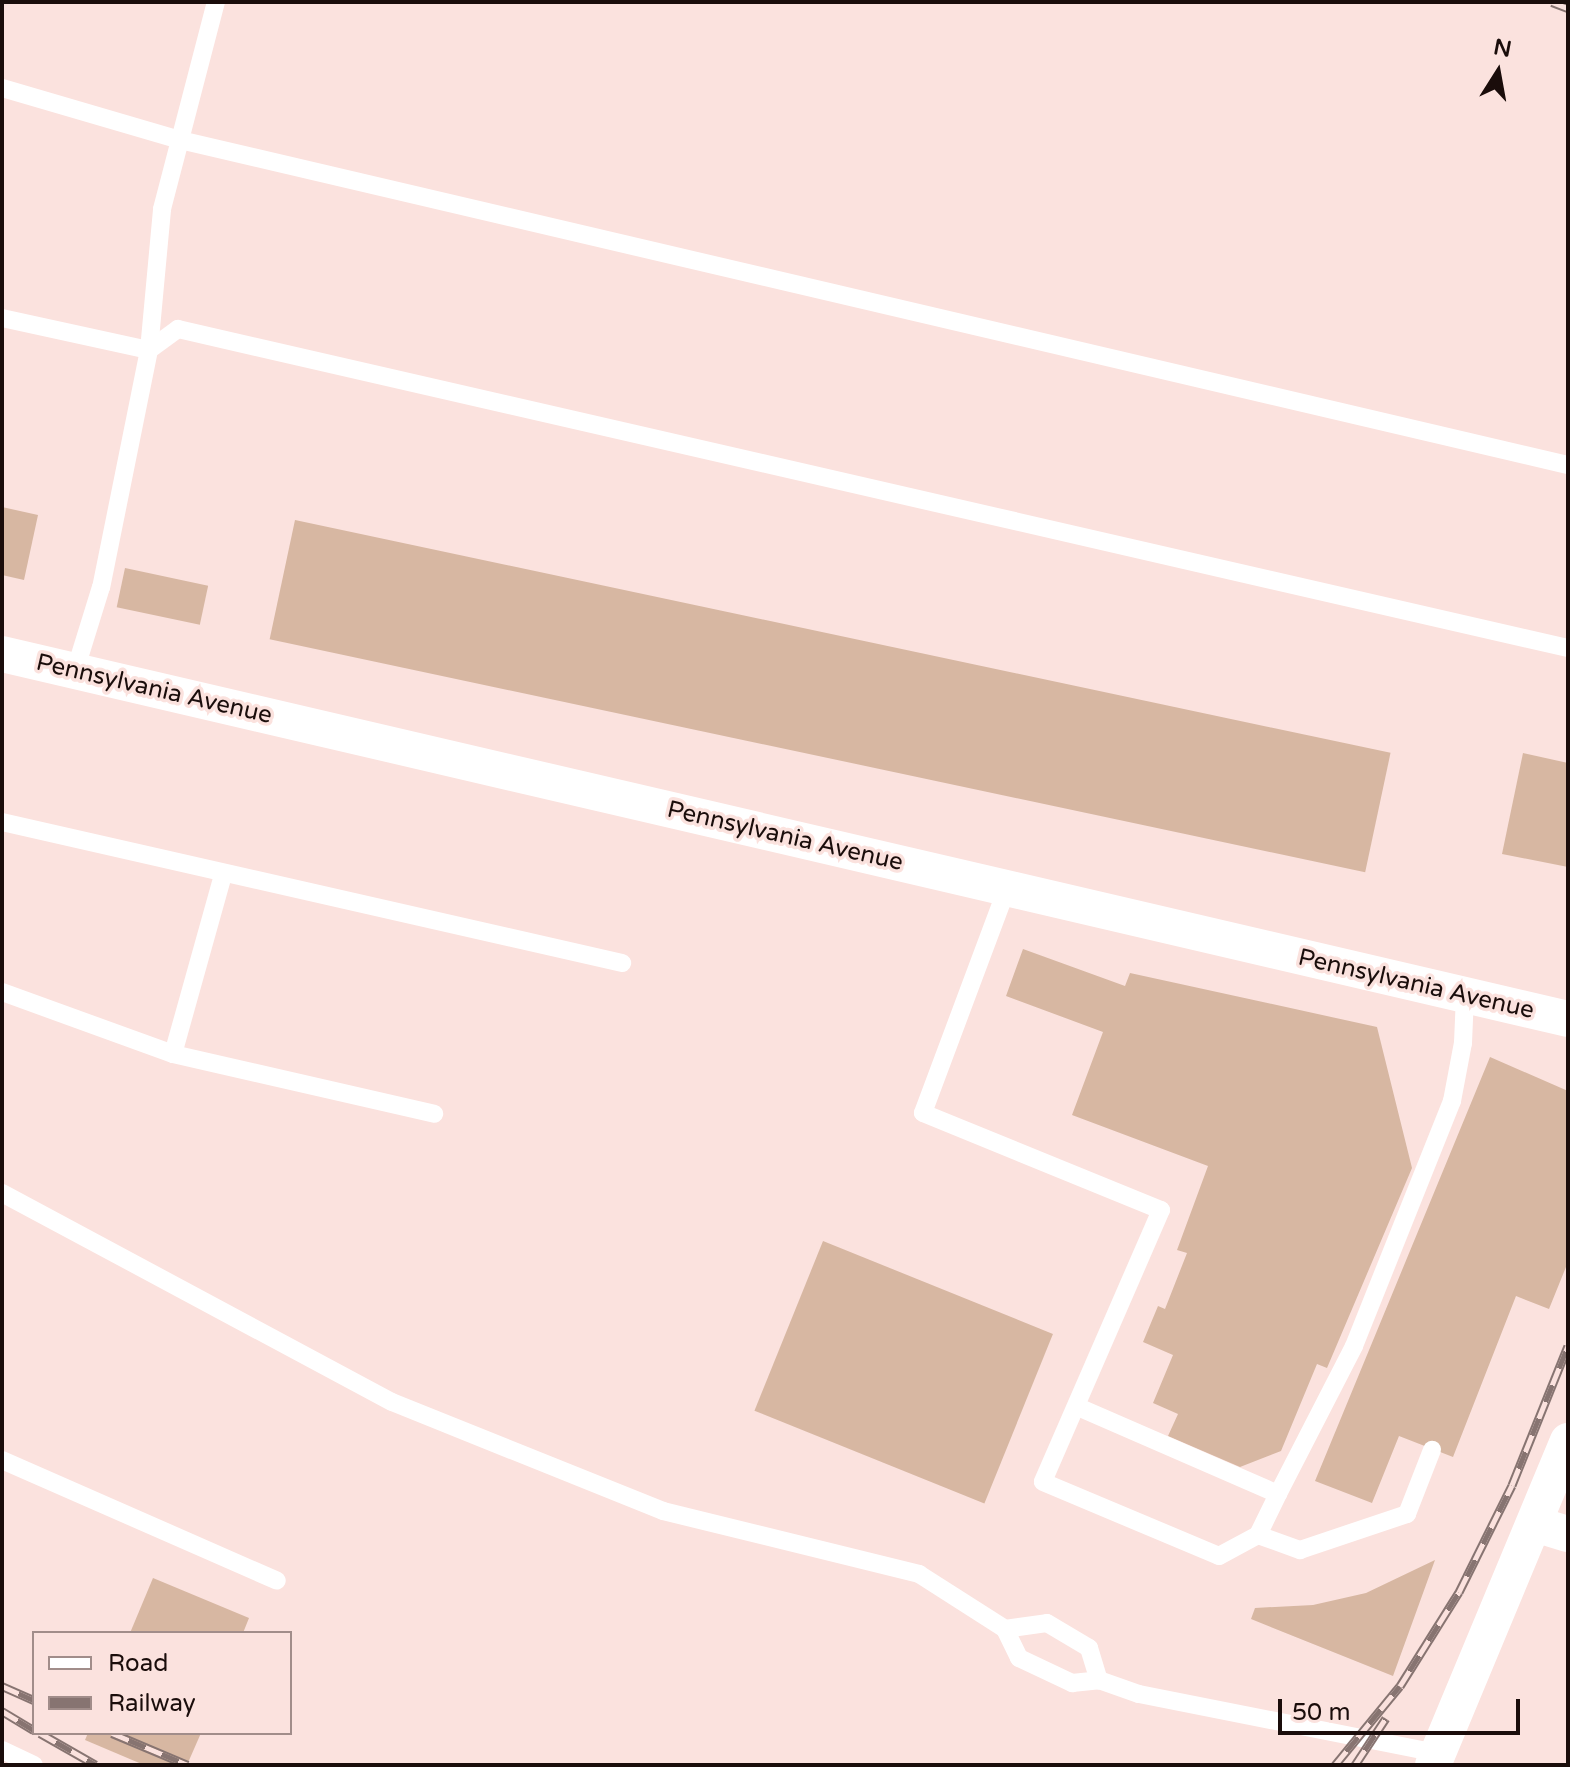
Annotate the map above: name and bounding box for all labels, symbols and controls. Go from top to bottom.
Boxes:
north arrow [1458,32,1538,112]
text: N [1491,34,1514,63]
street label: Pennsylvania Avenue [33,648,275,730]
street label: Pennsylvania Avenue [664,795,906,877]
street label: Pennsylvania Avenue [1295,943,1537,1025]
legend [32,1631,292,1735]
text: Road [108,1649,168,1678]
scale bar [1282,1683,1524,1733]
text: Railway [108,1689,196,1718]
text: 50 m [1292,1698,1350,1727]

